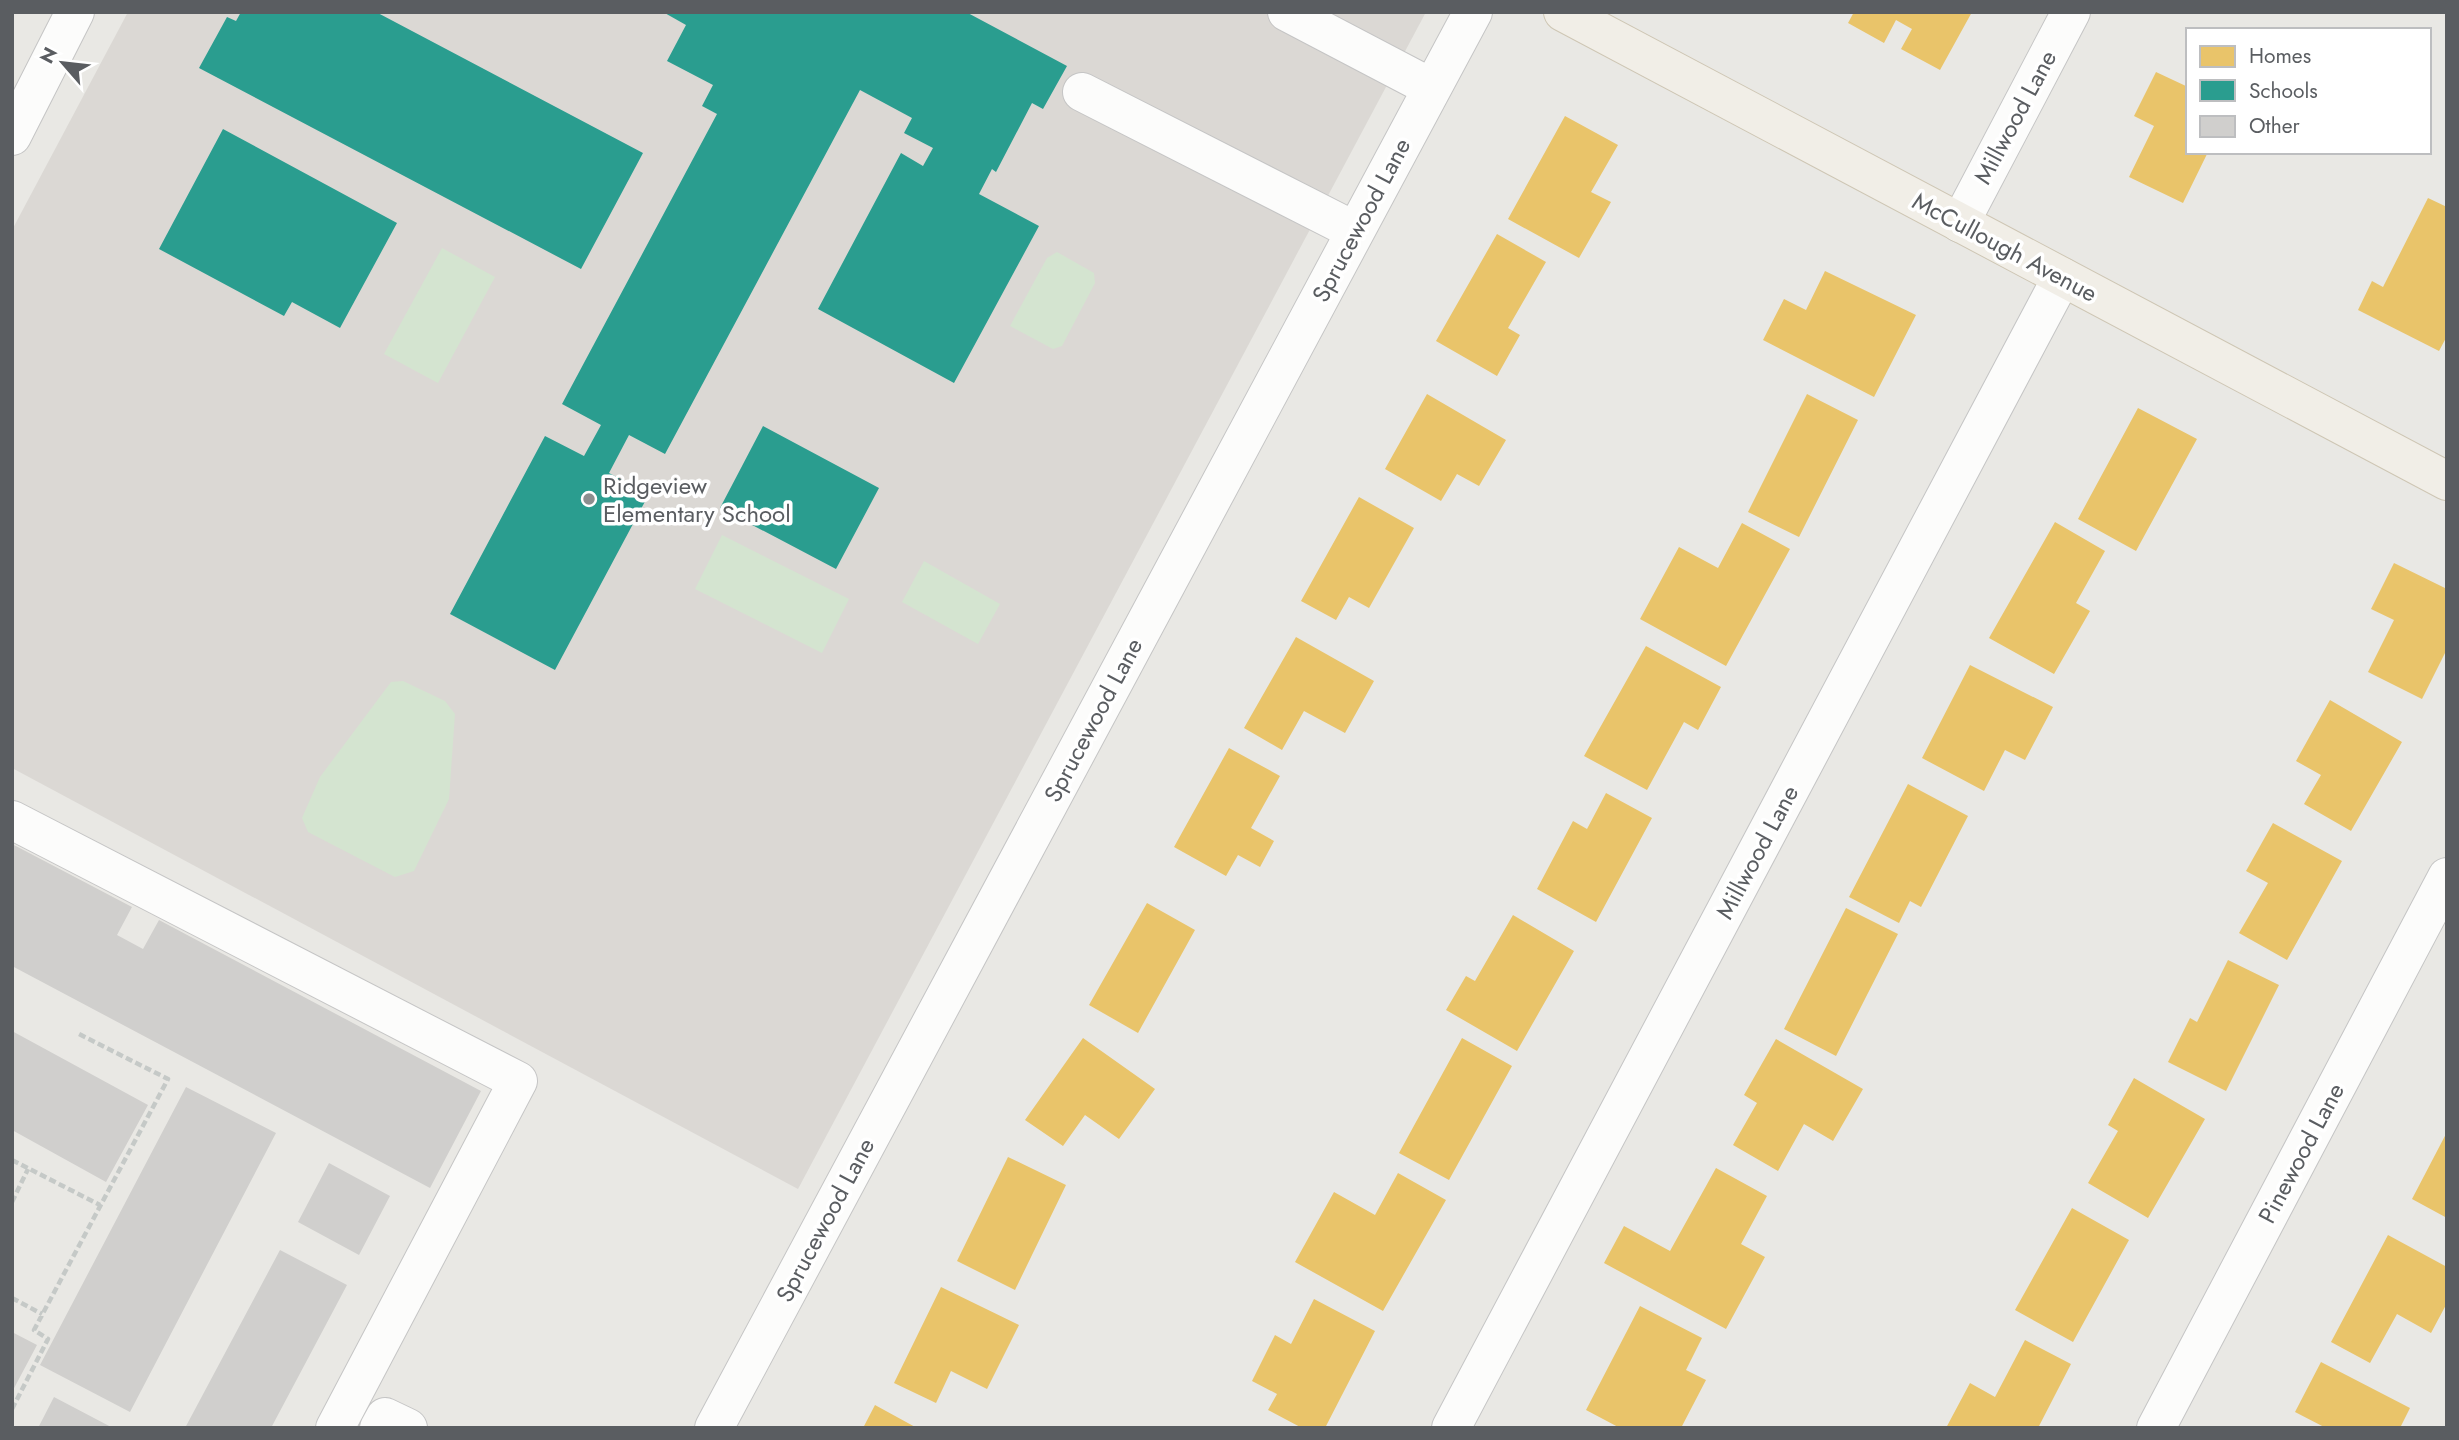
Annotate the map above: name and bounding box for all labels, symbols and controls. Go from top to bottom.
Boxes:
north arrow [28,28,98,98]
legend [2186,28,2431,154]
text: Homes [2249,41,2311,71]
text: N [33,42,64,68]
street label: Millwood Lane [1965,44,2065,190]
text: Schools [2249,76,2318,106]
text: Other [2249,111,2300,141]
street label: Sprucewood Lane [1303,132,1419,308]
street label: McCullough Avenue [1906,183,2104,311]
place label: Ridgeview Elementary School [603,468,791,531]
marker: Ridgeview Elementary School [581,491,597,507]
street label: Sprucewood Lane [1035,632,1151,808]
street label: Millwood Lane [1707,779,1807,925]
street label: Pinewood Lane [2249,1077,2353,1229]
street label: Sprucewood Lane [767,1132,883,1308]

